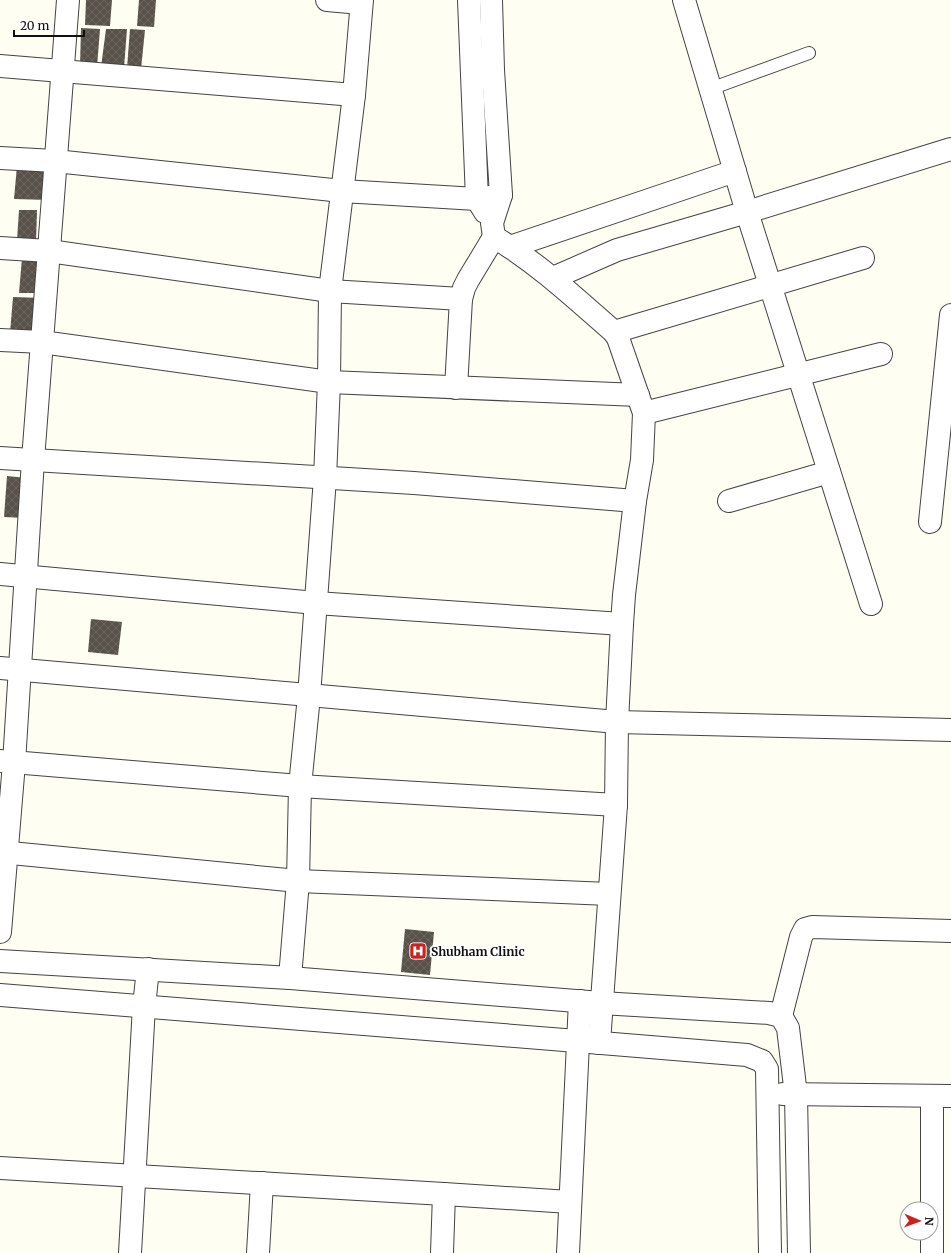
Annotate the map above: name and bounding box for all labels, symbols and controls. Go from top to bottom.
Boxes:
scale bar [14,12,84,38]
text: 20 m [20,18,49,33]
hospital icon: Shubham Clinic [408,941,428,961]
place label: Shubham Clinic [431,944,525,959]
north arrow [899,1201,939,1241]
text: N [922,1217,936,1226]

